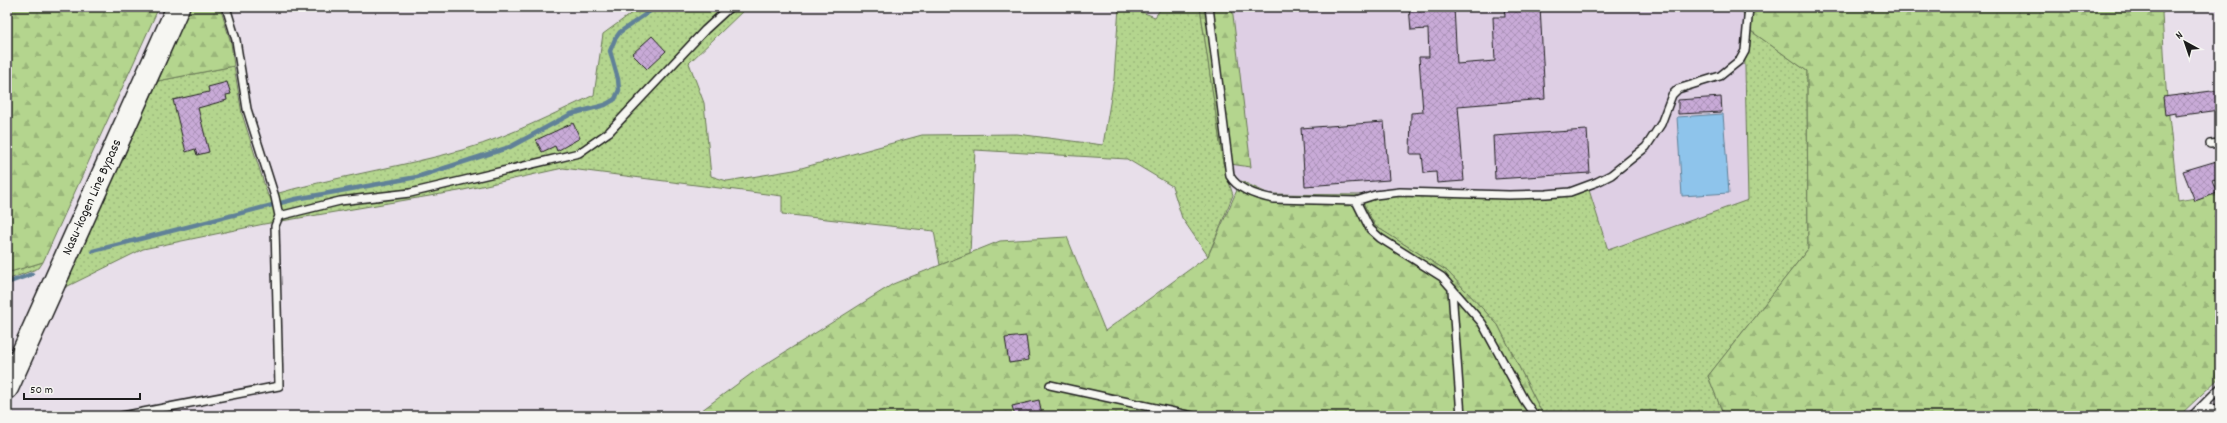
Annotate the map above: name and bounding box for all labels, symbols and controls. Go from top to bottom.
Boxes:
north arrow [2165,22,2205,62]
text: N [2173,28,2188,44]
street label: Nasu-kogen Line Bypass [58,136,127,259]
scale bar [24,375,140,401]
text: 50 m [30,382,53,399]

